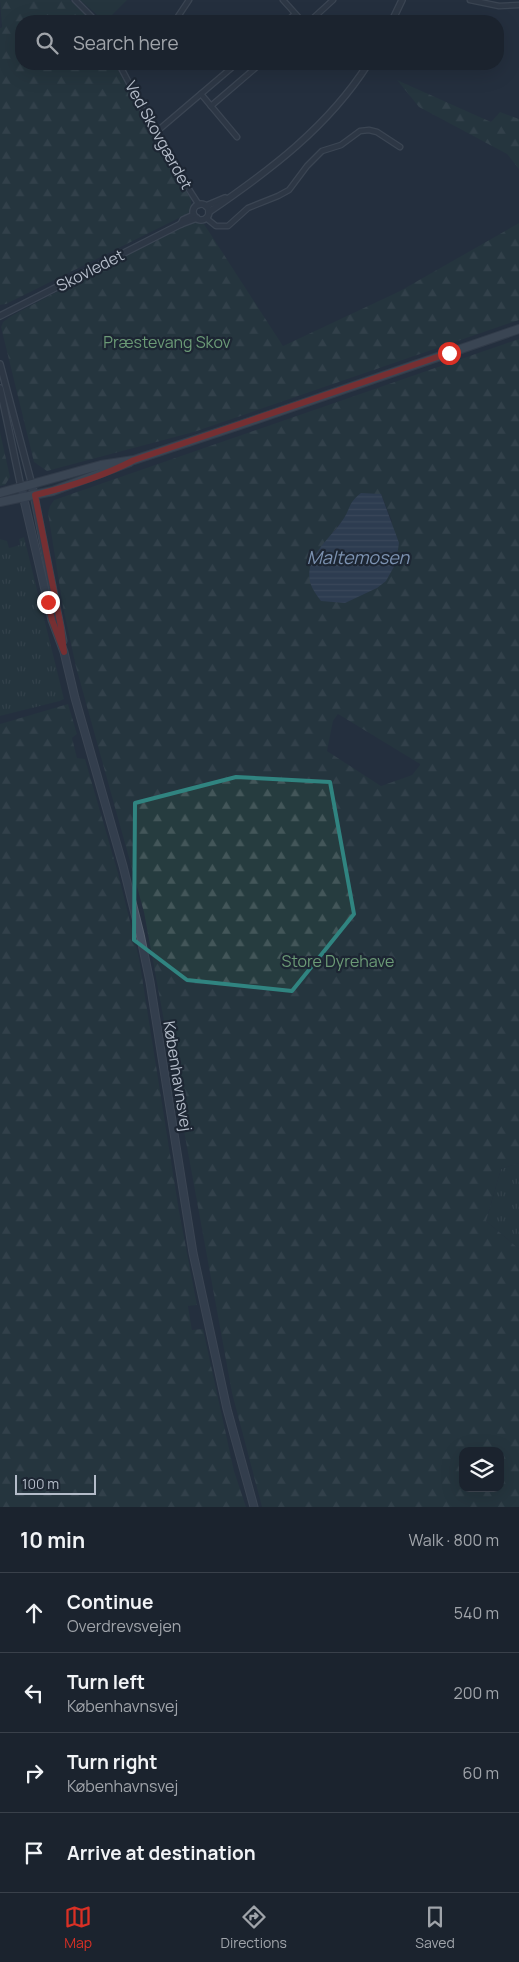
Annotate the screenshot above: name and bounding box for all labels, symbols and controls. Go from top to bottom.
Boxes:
search box [15,15,504,70]
icon: search [33,29,61,57]
text: Search here [73,30,179,56]
street label: Ved Skovgærdet [120,77,198,193]
street label: Skovledet [52,244,128,296]
park label: Præstevang Skov [103,331,231,353]
route start [438,342,461,365]
water label: Maltemosen [307,545,411,569]
route end [37,591,60,614]
park label: Store Dyrehave [282,950,394,972]
street label: Københavnsvej [158,1019,198,1133]
map controls [459,1447,504,1492]
button: layers [459,1447,504,1492]
scale bar [15,1472,96,1495]
text: 100 m [22,1474,59,1493]
text: 10 min [20,1526,85,1554]
text: Walk · 800 m [409,1529,499,1551]
text: Continue [67,1589,153,1615]
icon: ahead [20,1599,48,1627]
text: 540 m [454,1602,499,1624]
text: Overdrevsvejen [67,1615,181,1637]
text: Turn left [67,1669,145,1695]
icon: left [20,1679,48,1707]
text: 200 m [454,1682,499,1704]
text: Københavnsvej [67,1695,178,1717]
text: Turn right [67,1749,157,1775]
icon: right [20,1759,48,1787]
text: 60 m [463,1762,499,1784]
text: Københavnsvej [67,1775,178,1797]
icon: arrive [20,1839,48,1867]
text: Arrive at destination [67,1840,256,1866]
tab: Map [64,1903,92,1952]
tab: Directions [221,1903,287,1952]
tab: Saved [415,1903,455,1952]

